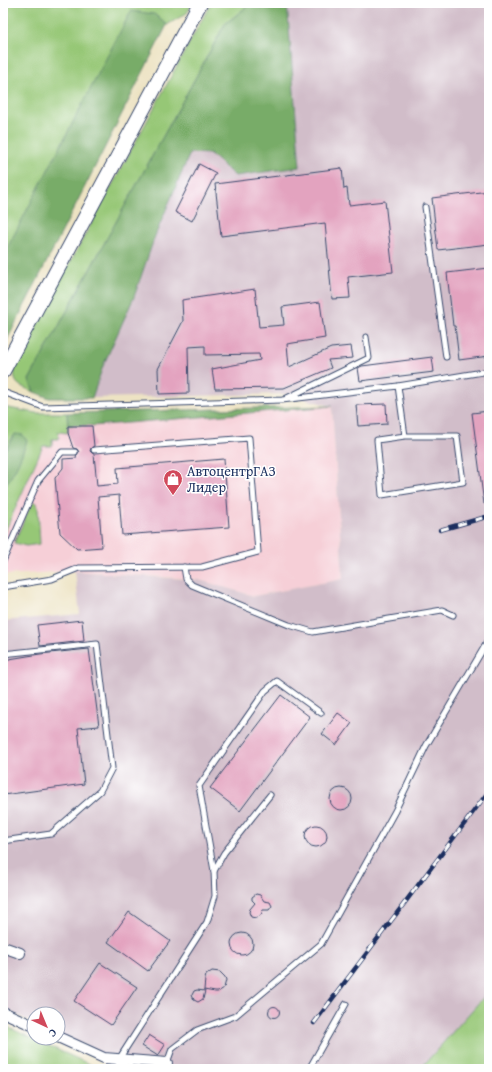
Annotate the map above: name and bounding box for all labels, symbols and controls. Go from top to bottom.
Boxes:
place label: АвтоцентрГАЗ Лидер [187,461,276,497]
shop icon: АвтоцентрГАЗ Лидер [162,468,184,496]
north arrow [26,1006,66,1046]
text: С [45,1025,61,1041]

